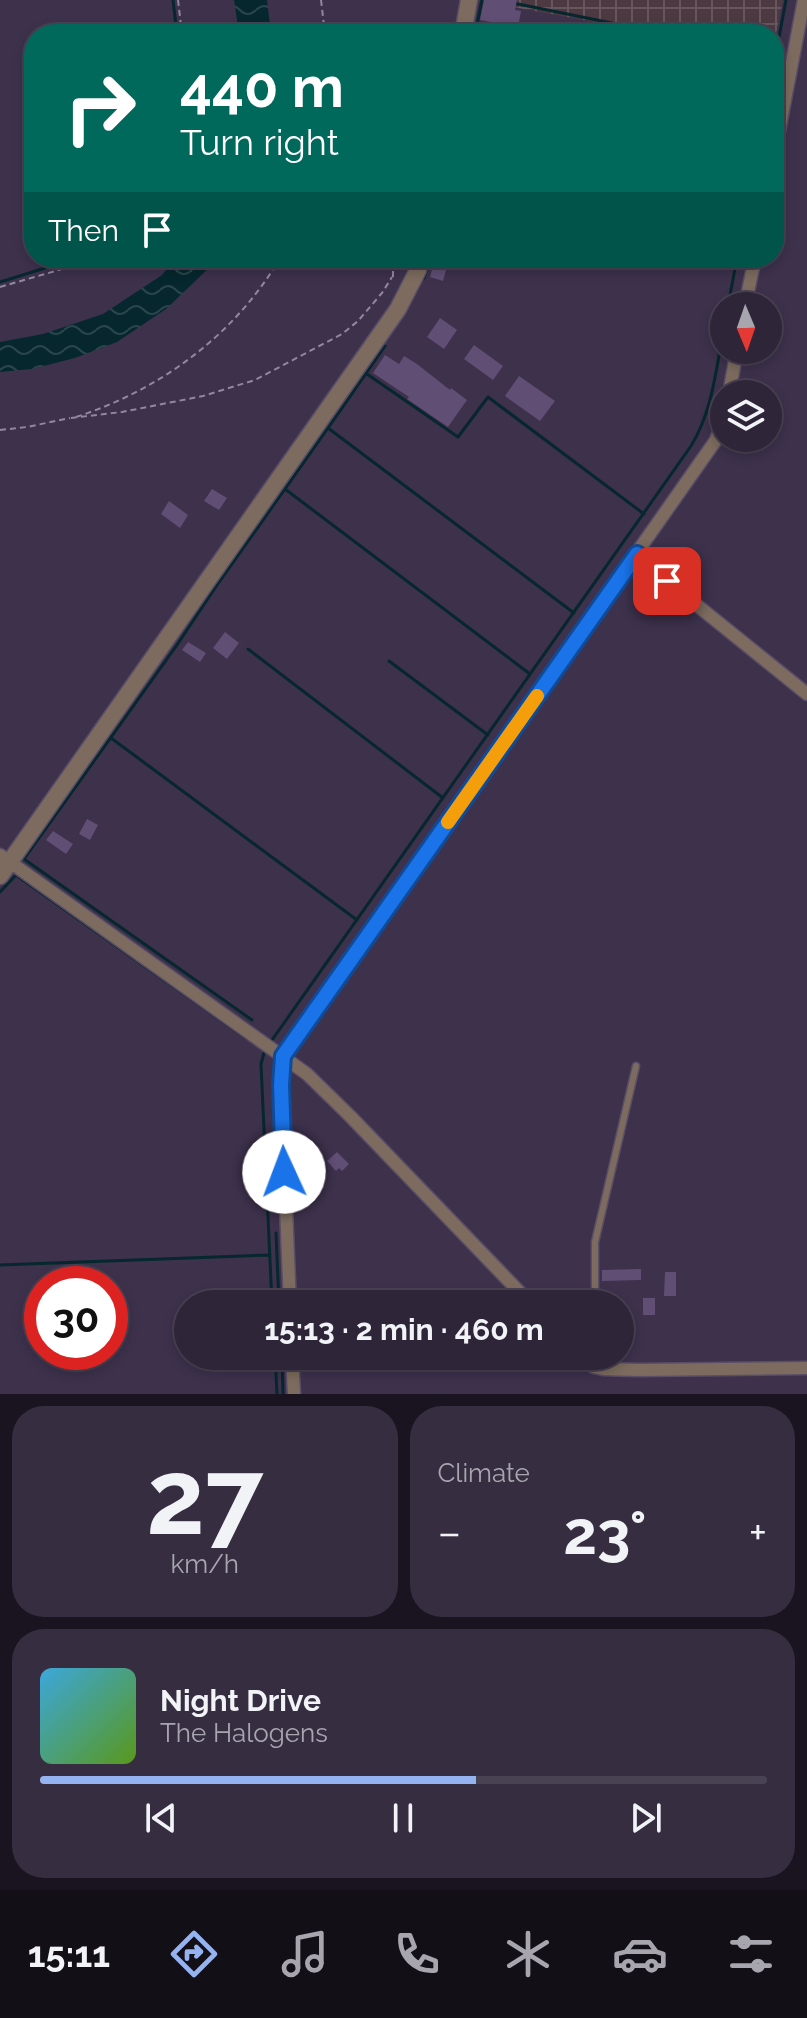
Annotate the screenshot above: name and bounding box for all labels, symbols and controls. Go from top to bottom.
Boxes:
text: 440 m [180,54,344,120]
icon: right [48,56,152,160]
text: Turn right [180,121,339,163]
icon: arrive [135,208,179,252]
text: Then [48,213,119,248]
north arrow [710,292,782,364]
map controls [710,292,782,452]
button: layers [710,380,782,452]
pin [633,547,701,615]
icon: arrive [645,559,689,603]
position arrow [242,1130,326,1214]
speed limit sign: 30 [24,1266,128,1370]
text: 15:13 · 2 min · 460 m [264,1312,544,1347]
text: 27 [146,1436,263,1558]
text: Climate [438,1458,530,1488]
text: 23° [563,1498,647,1568]
text: − [438,1507,461,1558]
text: + [749,1507,767,1558]
text: km/h [170,1549,239,1579]
text: Night Drive [160,1683,321,1718]
text: The Halogens [160,1718,328,1748]
icon: previous [139,1796,183,1840]
icon: pause [381,1796,425,1840]
icon: next [624,1796,668,1840]
icon: directions [166,1926,222,1982]
icon: music [277,1926,333,1982]
icon: phone [389,1926,445,1982]
icon: climate [500,1926,556,1982]
icon: car [612,1926,668,1982]
icon: filters [723,1926,779,1982]
text: 15:11 [28,1933,110,1975]

